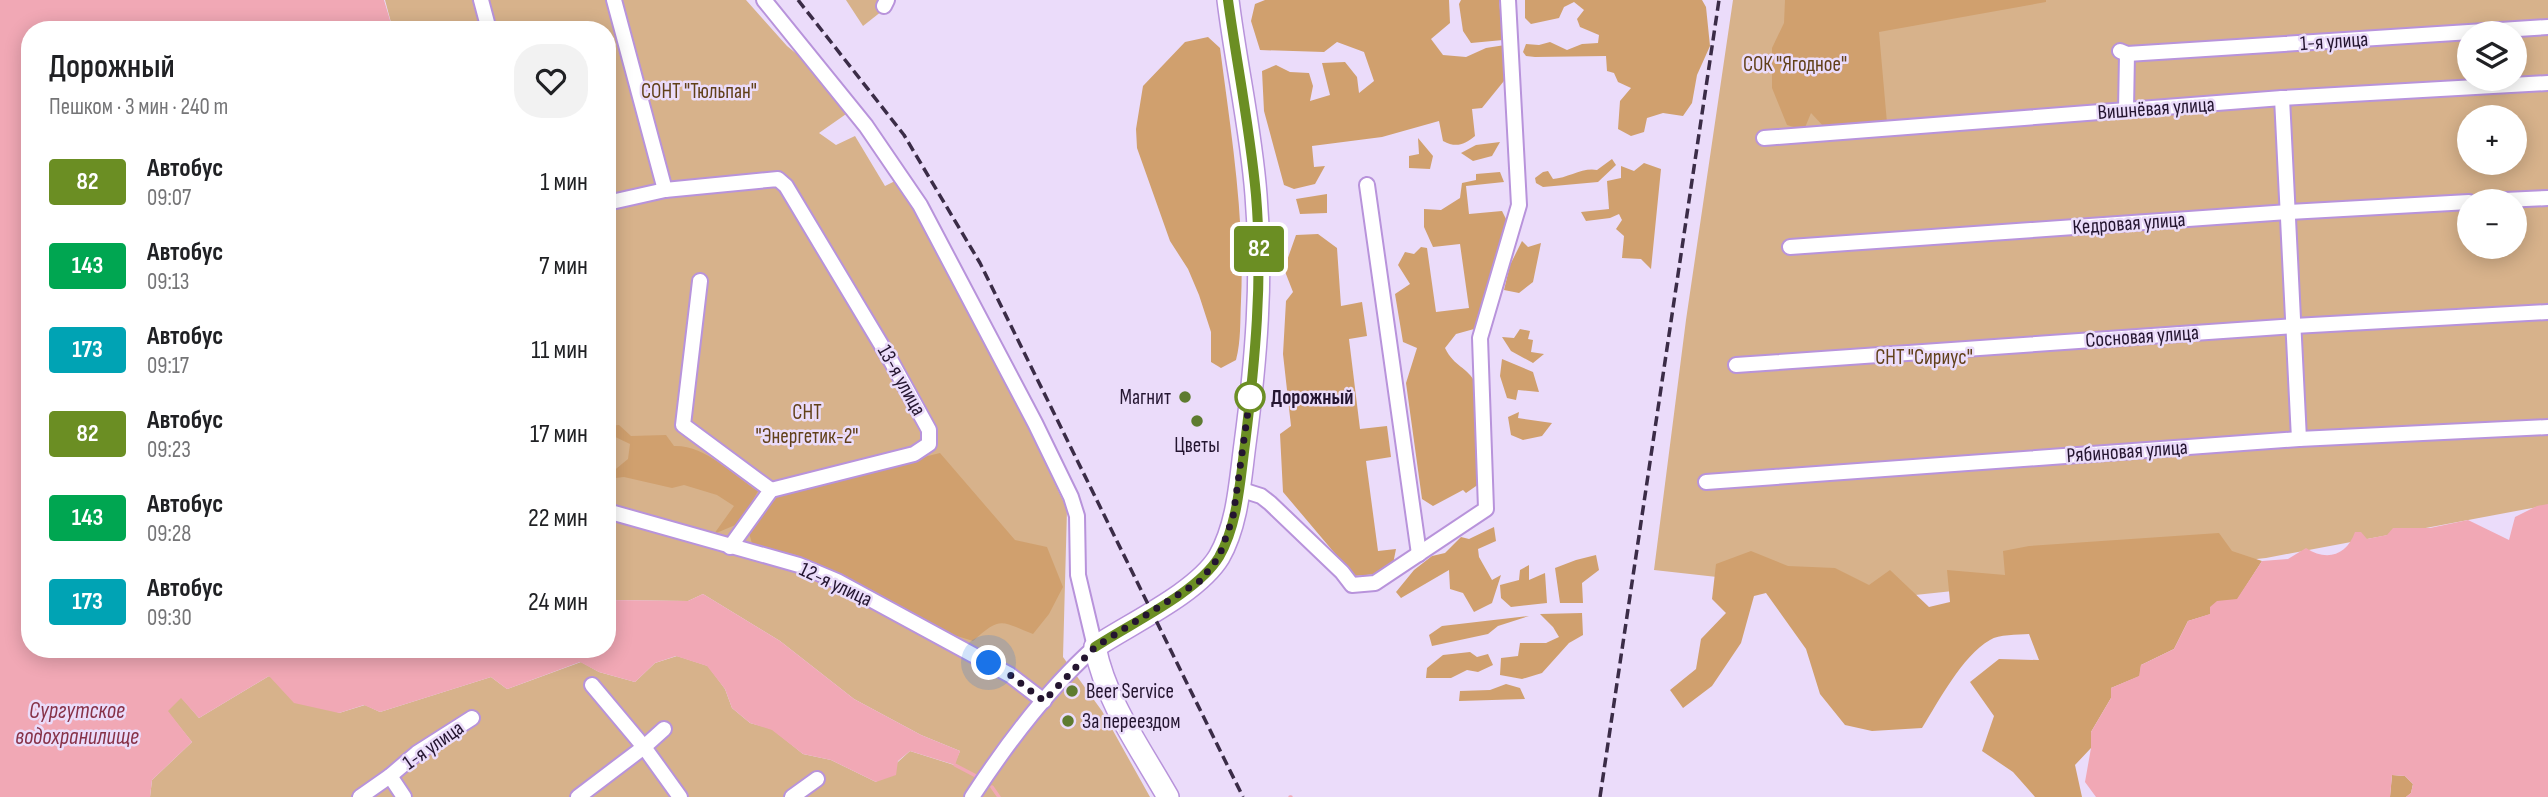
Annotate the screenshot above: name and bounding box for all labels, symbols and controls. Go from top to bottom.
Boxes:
map controls [2457,21,2527,259]
button: layers [2457,21,2527,91]
street label: 1-я улица [2299,27,2369,56]
button: heart [514,44,588,118]
text: Дорожный [49,47,175,87]
park label: СОК "Ягодное" [1743,52,1847,77]
park label: СОНТ "Тюльпан" [641,79,757,104]
street label: Вишнёвая улица [2097,92,2215,125]
text: Пешком · 3 мин · 240 m [49,93,228,121]
button: + [2457,105,2527,175]
text: Автобус [147,153,223,184]
text: 82 [76,167,99,196]
text: 1 мин [540,167,588,198]
text: 09:07 [147,184,191,212]
button: − [2457,189,2527,259]
street label: Кедровая улица [2072,207,2186,240]
line badge: 82 [1228,226,1290,272]
text: 82 [1248,234,1270,263]
text: Автобус [147,237,223,268]
text: 143 [72,251,103,280]
text: 7 мин [539,251,588,282]
text: 09:13 [147,268,189,296]
street label: Сосновая улица [2084,320,2200,353]
text: Автобус [147,321,223,352]
text: 173 [72,335,103,364]
text: 11 мин [531,335,588,366]
street label: 13-я улица [872,340,931,420]
park label: СНТ "Сириус" [1875,345,1973,370]
text: 09:17 [147,352,189,380]
marker: Дорожный [1235,382,1265,412]
place label: Магнит [1120,385,1171,410]
place label: Дорожный [1271,385,1353,410]
marker: Магнит [1177,389,1193,405]
park label: СHТ "Энергетик-2" [756,400,858,449]
text: Автобус [147,405,223,436]
marker: Цветы [1189,413,1205,429]
text: 82 [76,419,99,448]
text: 17 мин [530,419,588,450]
place label: Цветы [1174,433,1220,458]
street label: Рябиновая улица [2066,435,2188,468]
text: 09:23 [147,436,191,464]
text: Автобус [147,489,223,520]
text: 143 [72,503,103,532]
text: 22 мин [528,503,588,534]
text: 09:28 [147,520,191,548]
street label: 12-я улица [795,557,876,612]
text: Автобус [147,573,223,604]
text: 173 [72,587,103,616]
text: 24 мин [528,587,588,618]
text: 09:30 [147,604,192,632]
your location [971,645,1006,680]
place label: Beer Service [1086,679,1174,704]
marker: Beer Service [1064,683,1080,699]
water label: Сургутское водохранилище [15,697,139,751]
place label: За переездом [1082,709,1180,734]
marker: За переездом [1060,713,1076,729]
street label: 1-я улица [398,716,468,775]

